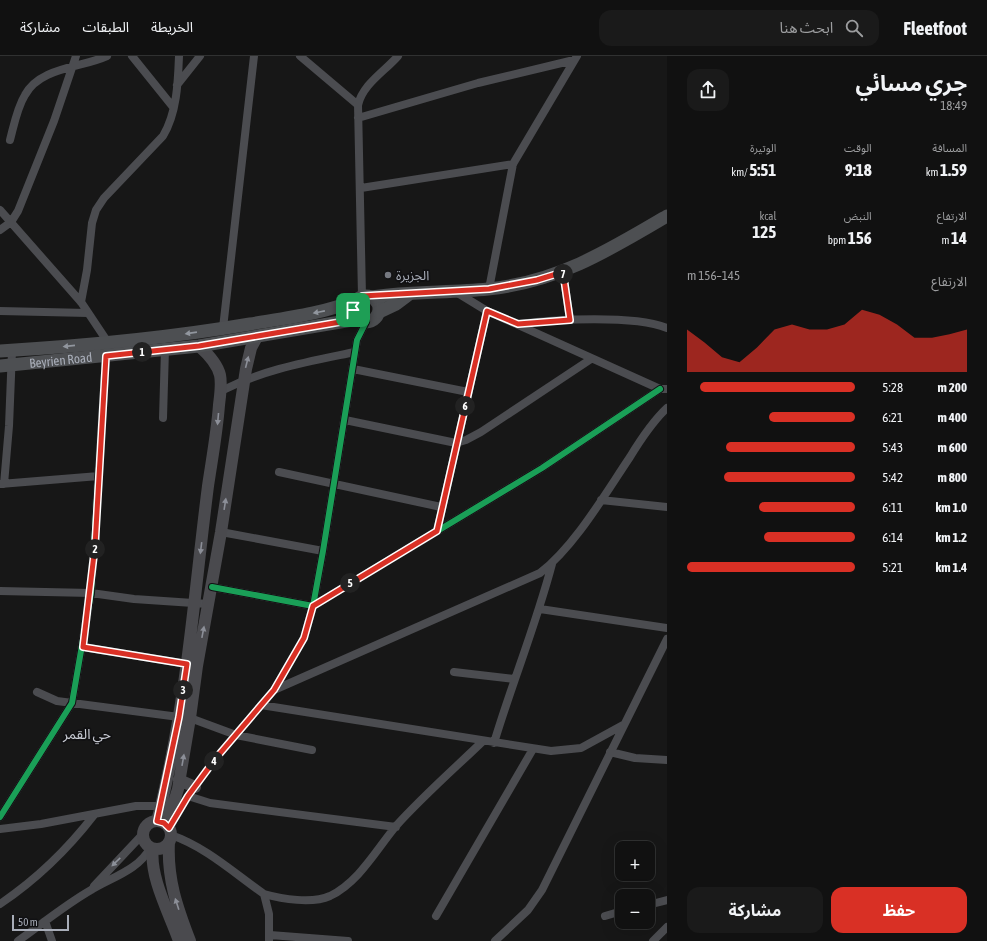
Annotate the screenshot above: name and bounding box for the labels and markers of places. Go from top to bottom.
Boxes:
pin: 7 [553,264,573,284]
place label: الجزيرة [396,268,429,283]
marker: الجزيرة [383,270,393,280]
pin [336,293,370,327]
pin: 1 [132,342,152,362]
pin: 6 [455,396,475,416]
pin: 2 [85,539,105,559]
pin: 5 [340,573,360,593]
pin: 3 [173,680,193,700]
pin: 4 [204,751,224,771]

